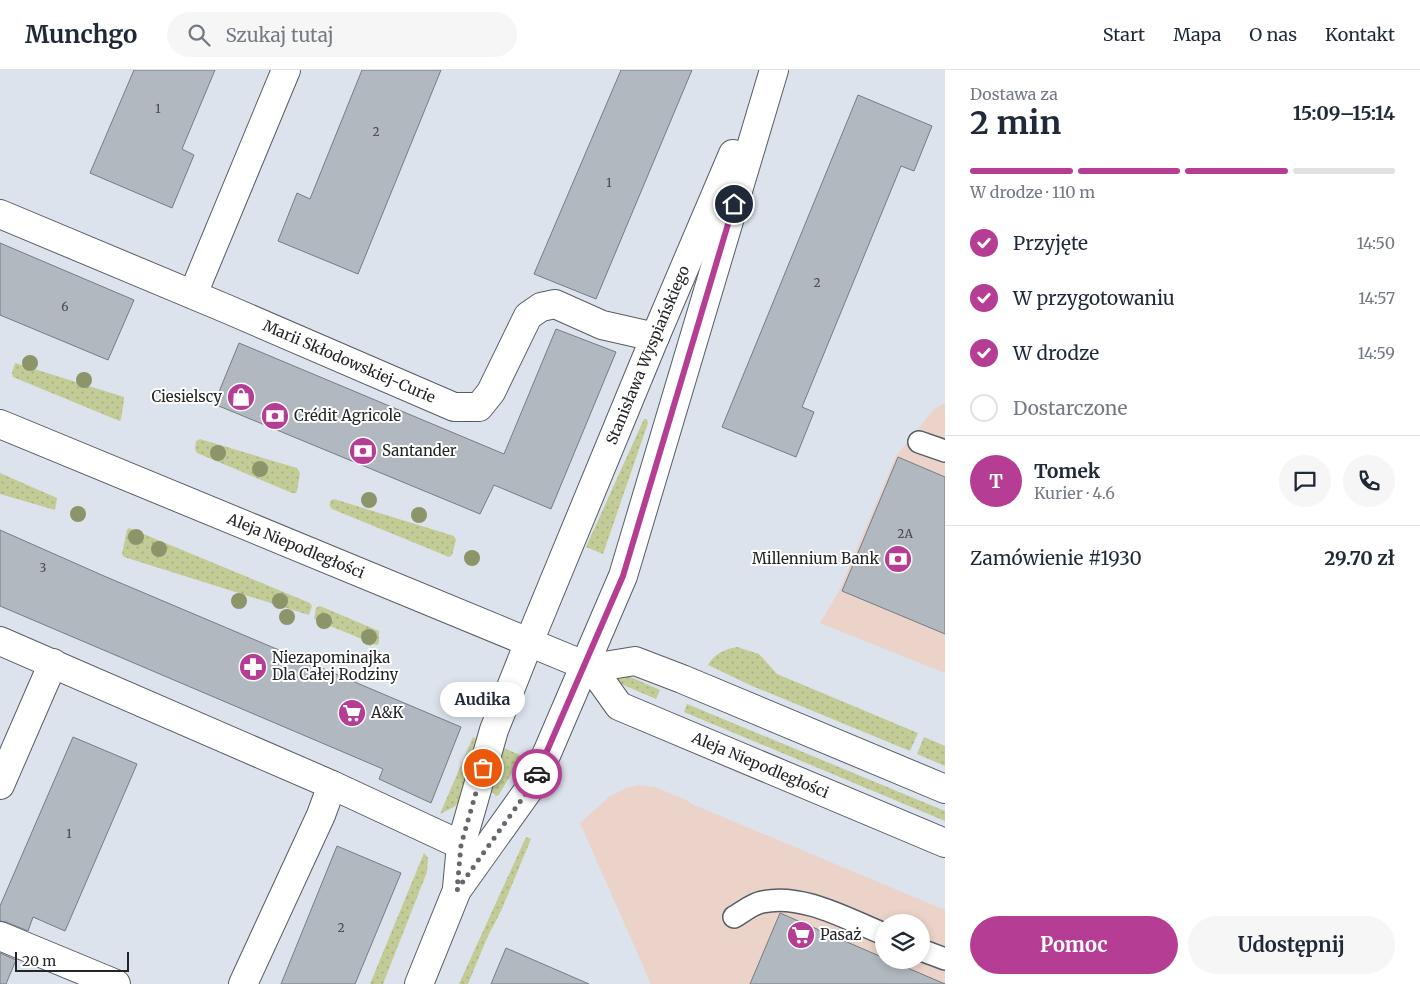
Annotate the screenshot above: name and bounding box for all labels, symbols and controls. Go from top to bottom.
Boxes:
search box [167,12,517,57]
text: Munchgo [25,19,137,50]
icon: search [185,21,213,49]
text: Szukaj tutaj [225,23,334,47]
text: Start [1103,23,1145,46]
text: Mapa [1173,23,1221,46]
text: O nas [1249,23,1297,46]
text: Kontakt [1325,23,1395,46]
text: Dostawa za [970,84,1058,104]
house number: 1 [155,101,161,116]
text: 15:09–15:14 [1293,101,1395,125]
text: 2 min [970,103,1061,143]
house number: 2 [372,124,380,139]
house number: 1 [606,175,612,190]
text: W drodze · 110 m [970,182,1095,202]
pin [713,183,755,225]
icon: home [720,190,748,218]
icon: check [970,229,998,257]
text: Przyjęte [1013,231,1088,255]
text: 14:50 [1357,233,1395,253]
street label: Stanisława Wyspiańskiego [602,262,693,447]
house number: 2 [813,275,821,290]
icon: check [970,284,998,312]
text: W przygotowaniu [1013,286,1175,310]
text: 14:57 [1358,288,1395,308]
house number: 6 [61,299,69,314]
street label: Marii Skłodowskiej-Curie [260,316,438,407]
icon: check [970,339,998,367]
text: W drodze [1013,341,1099,365]
text: 14:59 [1358,343,1395,363]
shop icon: Ciesielscy [226,382,256,412]
place label: Ciesielscy [151,387,222,406]
text: Dostarczone [1013,396,1127,420]
bank icon: Crédit Agricole [260,401,290,431]
place label: Crédit Agricole [294,406,401,425]
bank icon: Santander [348,436,378,466]
place label: Santander [382,441,457,460]
button: chat [1279,455,1331,507]
button: phone [1343,455,1395,507]
text: Tomek [1034,459,1100,483]
text: T [989,469,1003,493]
text: Kurier · 4.6 [1034,483,1115,503]
street label: Aleja Niepodległości [224,508,368,582]
house number: 2A [897,526,913,541]
bank icon: Millennium Bank [883,544,913,574]
text: Zamówienie #1930 [970,546,1142,570]
text: 29.70 zł [1324,546,1395,570]
place label: Millennium Bank [752,549,879,568]
house number: 3 [40,560,47,575]
place label: Niezapominajka Dla Całej Rodziny [272,648,399,684]
pharmacy icon: Niezapominajka Dla Całej Rodziny [238,652,268,682]
callout: Audika [440,683,526,718]
text: Audika [455,689,510,709]
supermarket icon: A&K [337,698,367,728]
place label: A&K [370,703,403,722]
street label: Aleja Niepodległości [688,727,832,802]
pin [462,747,504,789]
courier [512,749,562,799]
icon: bag [469,754,497,782]
icon: car [523,760,551,788]
house number: 1 [66,826,72,841]
map controls [875,914,930,969]
button: layers [875,914,930,969]
button: Pomoc [970,916,1178,974]
button: Udostępnij [1188,916,1395,974]
house number: 2 [337,920,345,935]
supermarket icon: Pasaż [786,920,816,950]
place label: Pasaż [820,925,861,944]
scale bar [15,949,129,972]
text: 20 m [22,952,56,970]

